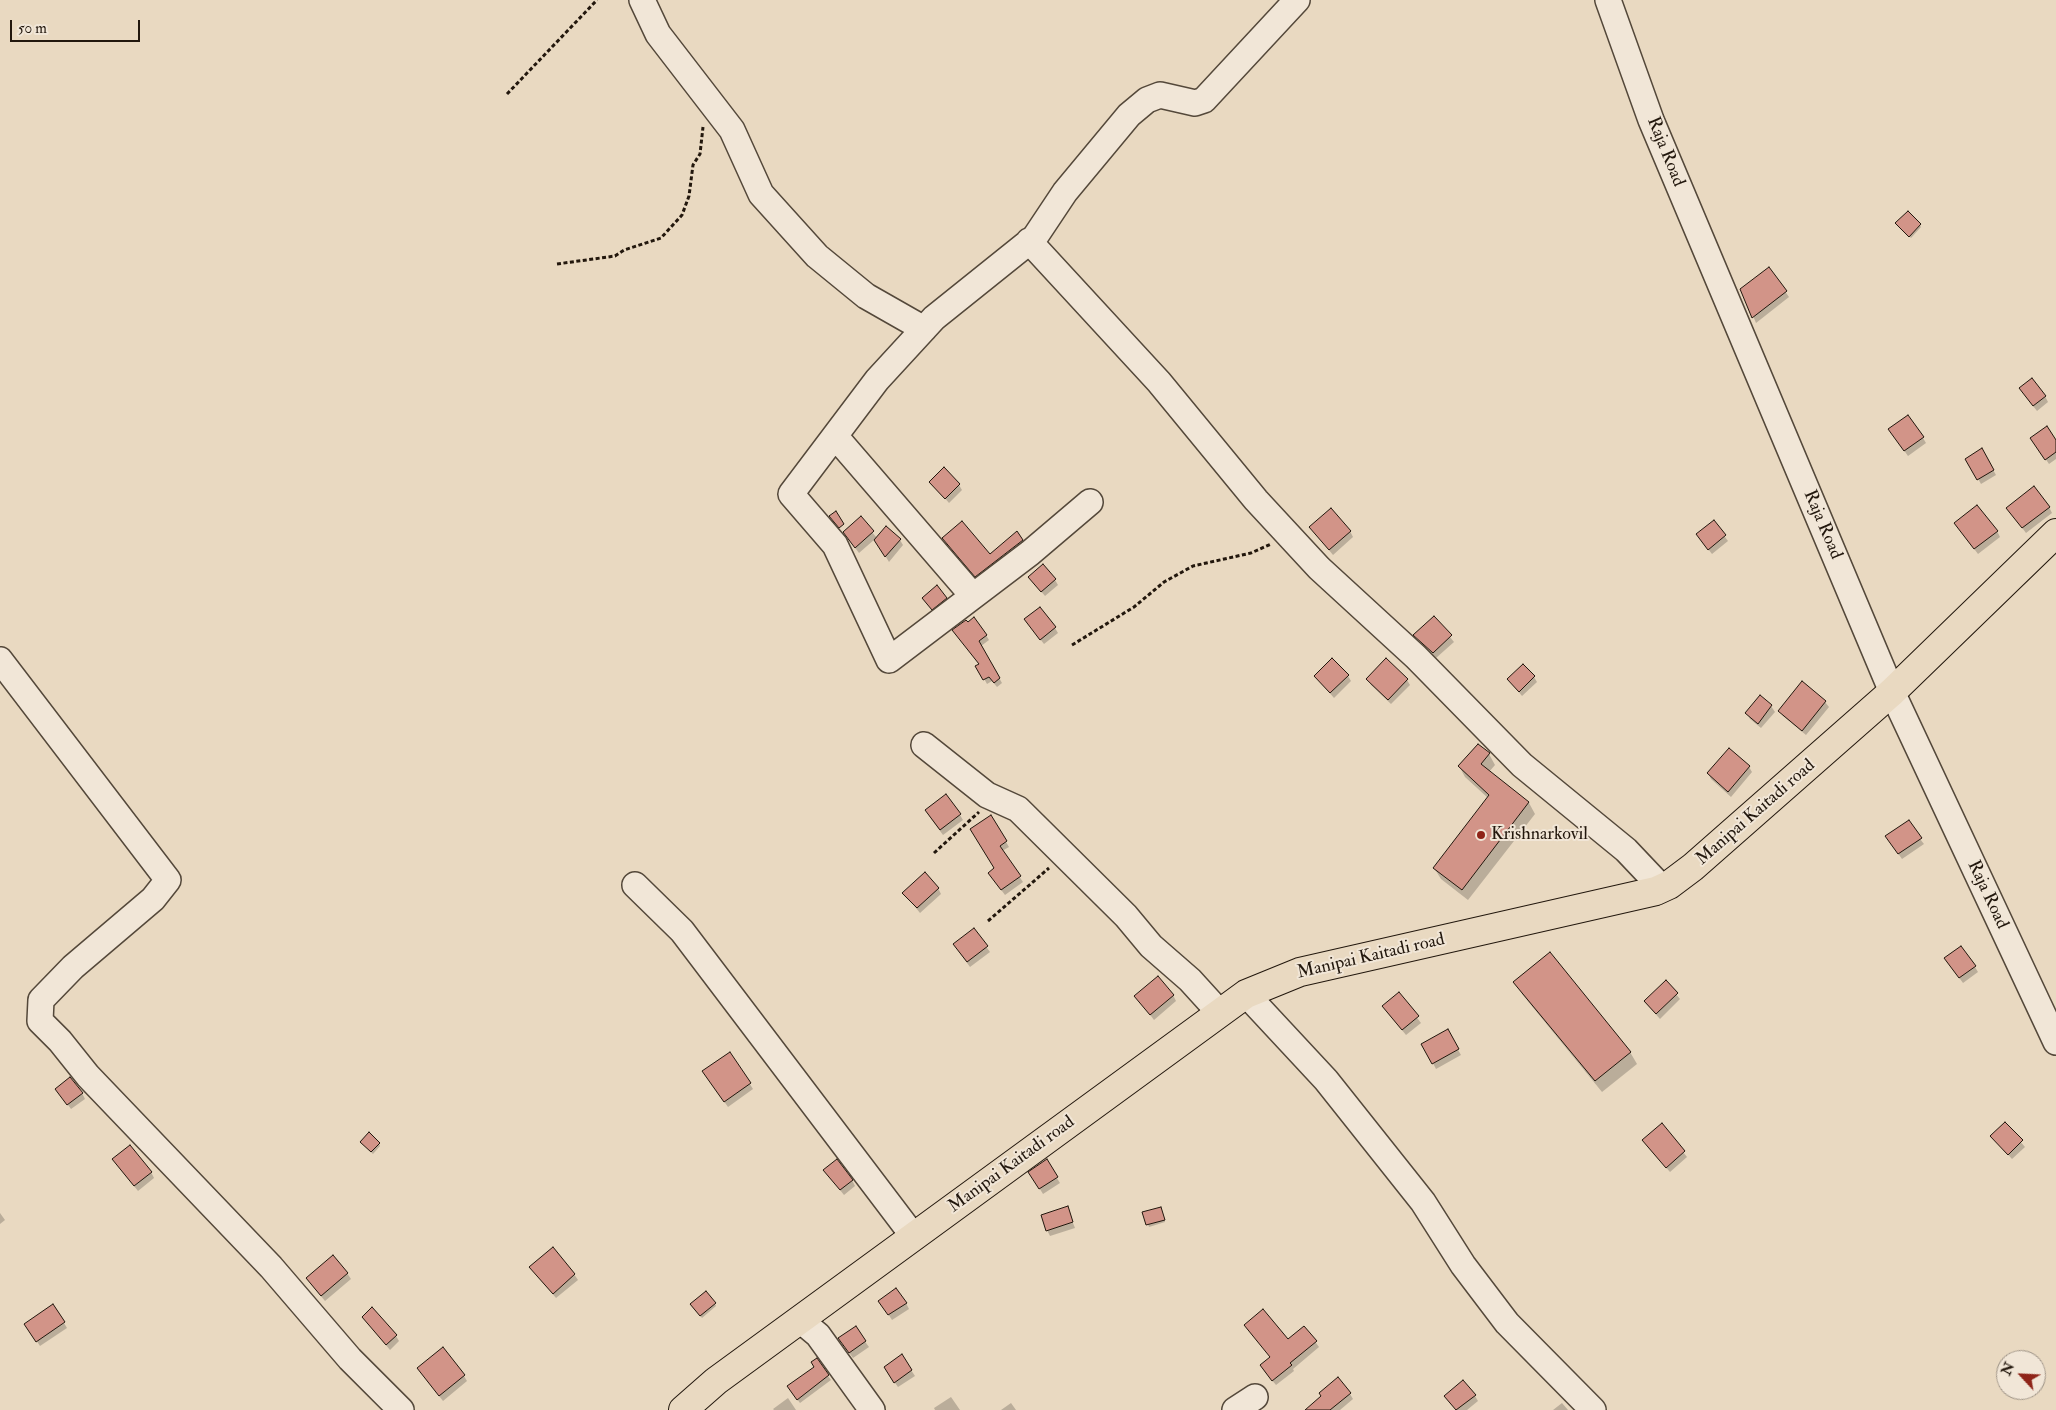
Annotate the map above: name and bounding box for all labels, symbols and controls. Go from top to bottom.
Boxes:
scale bar [12,10,142,42]
text: 50 m [18,19,47,38]
street label: Raja Road [1641,114,1689,190]
street label: Raja Road [1798,487,1846,563]
street label: Manipai Kaitadi road [1692,755,1820,871]
place label: Krishnarkovil [1491,824,1588,846]
marker: Krishnarkovil [1475,829,1487,841]
street label: Raja Road [1962,857,2012,933]
street label: Manipai Kaitadi road [1295,930,1447,984]
street label: Manipai Kaitadi road [945,1112,1079,1218]
north arrow [1996,1350,2046,1400]
text: N [1998,1360,2018,1378]

